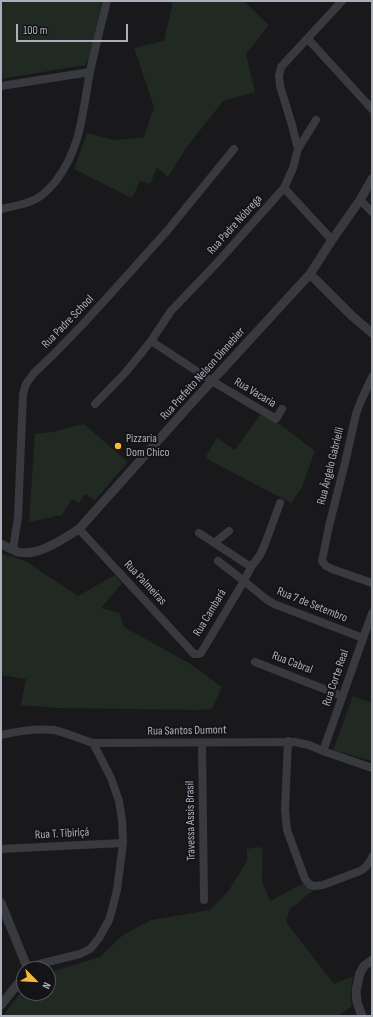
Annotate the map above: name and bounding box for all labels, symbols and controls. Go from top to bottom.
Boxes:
scale bar [18,16,130,42]
text: 100 m [23,23,48,38]
street label: Rua Padre Nóbrega [205,192,265,258]
street label: Rua Padre School [39,292,97,352]
street label: Rua Prefeito Nelson Dinnebier [158,325,248,423]
street label: Rua Vacaria [231,375,279,411]
street label: Rua Ângelo Gabrielli [314,426,348,506]
place label: Pizzaria Dom Chico [126,432,169,460]
marker: Pizzaria Dom Chico [113,441,123,451]
street label: Rua Palmeiras [121,558,169,608]
street label: Rua 7 de Setembro [275,584,349,626]
street label: Rua Cambará [190,587,230,639]
street label: Rua Corte Real [320,648,352,708]
street label: Rua Cabral [270,649,314,677]
street label: Rua Santos Dumont [147,723,227,739]
street label: Travessa Assis Brasil [183,781,199,861]
street label: Rua T. Tibiriçá [34,825,90,843]
north arrow [16,961,56,1001]
text: N [39,980,54,991]

